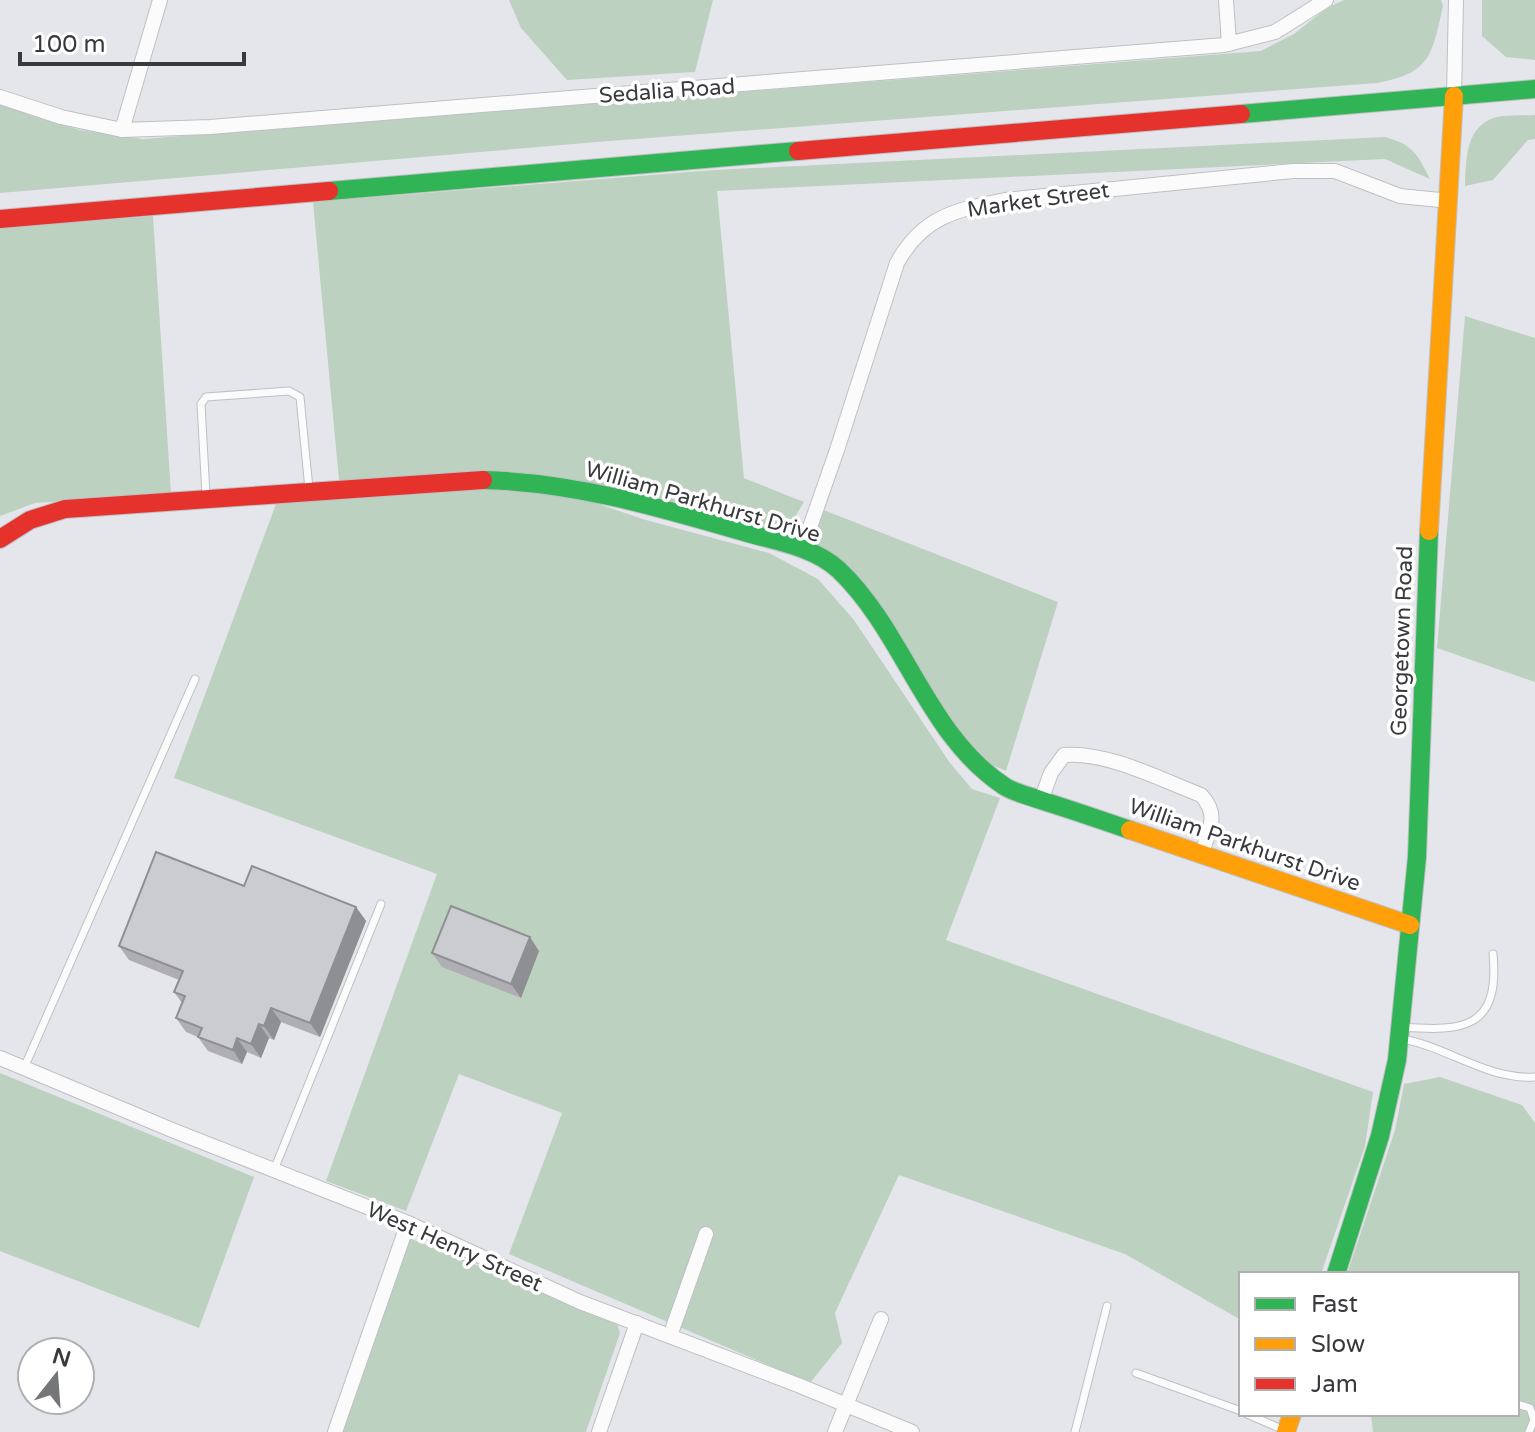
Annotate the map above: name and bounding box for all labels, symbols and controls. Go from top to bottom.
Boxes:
scale bar [20,16,244,66]
text: 100 m [32,30,106,59]
street label: Sedalia Road [598,73,736,109]
street label: Market Street [965,177,1111,223]
street label: William Parkhurst Drive [582,456,823,548]
street label: Georgetown Road [1386,546,1418,737]
street label: William Parkhurst Drive [1126,793,1364,897]
street label: West Henry Street [363,1197,546,1297]
legend [1239,1272,1519,1416]
text: Fast [1311,1290,1358,1319]
text: Slow [1311,1330,1365,1359]
north arrow [16,1336,96,1416]
text: N [49,1343,74,1373]
text: Jam [1311,1370,1358,1399]

